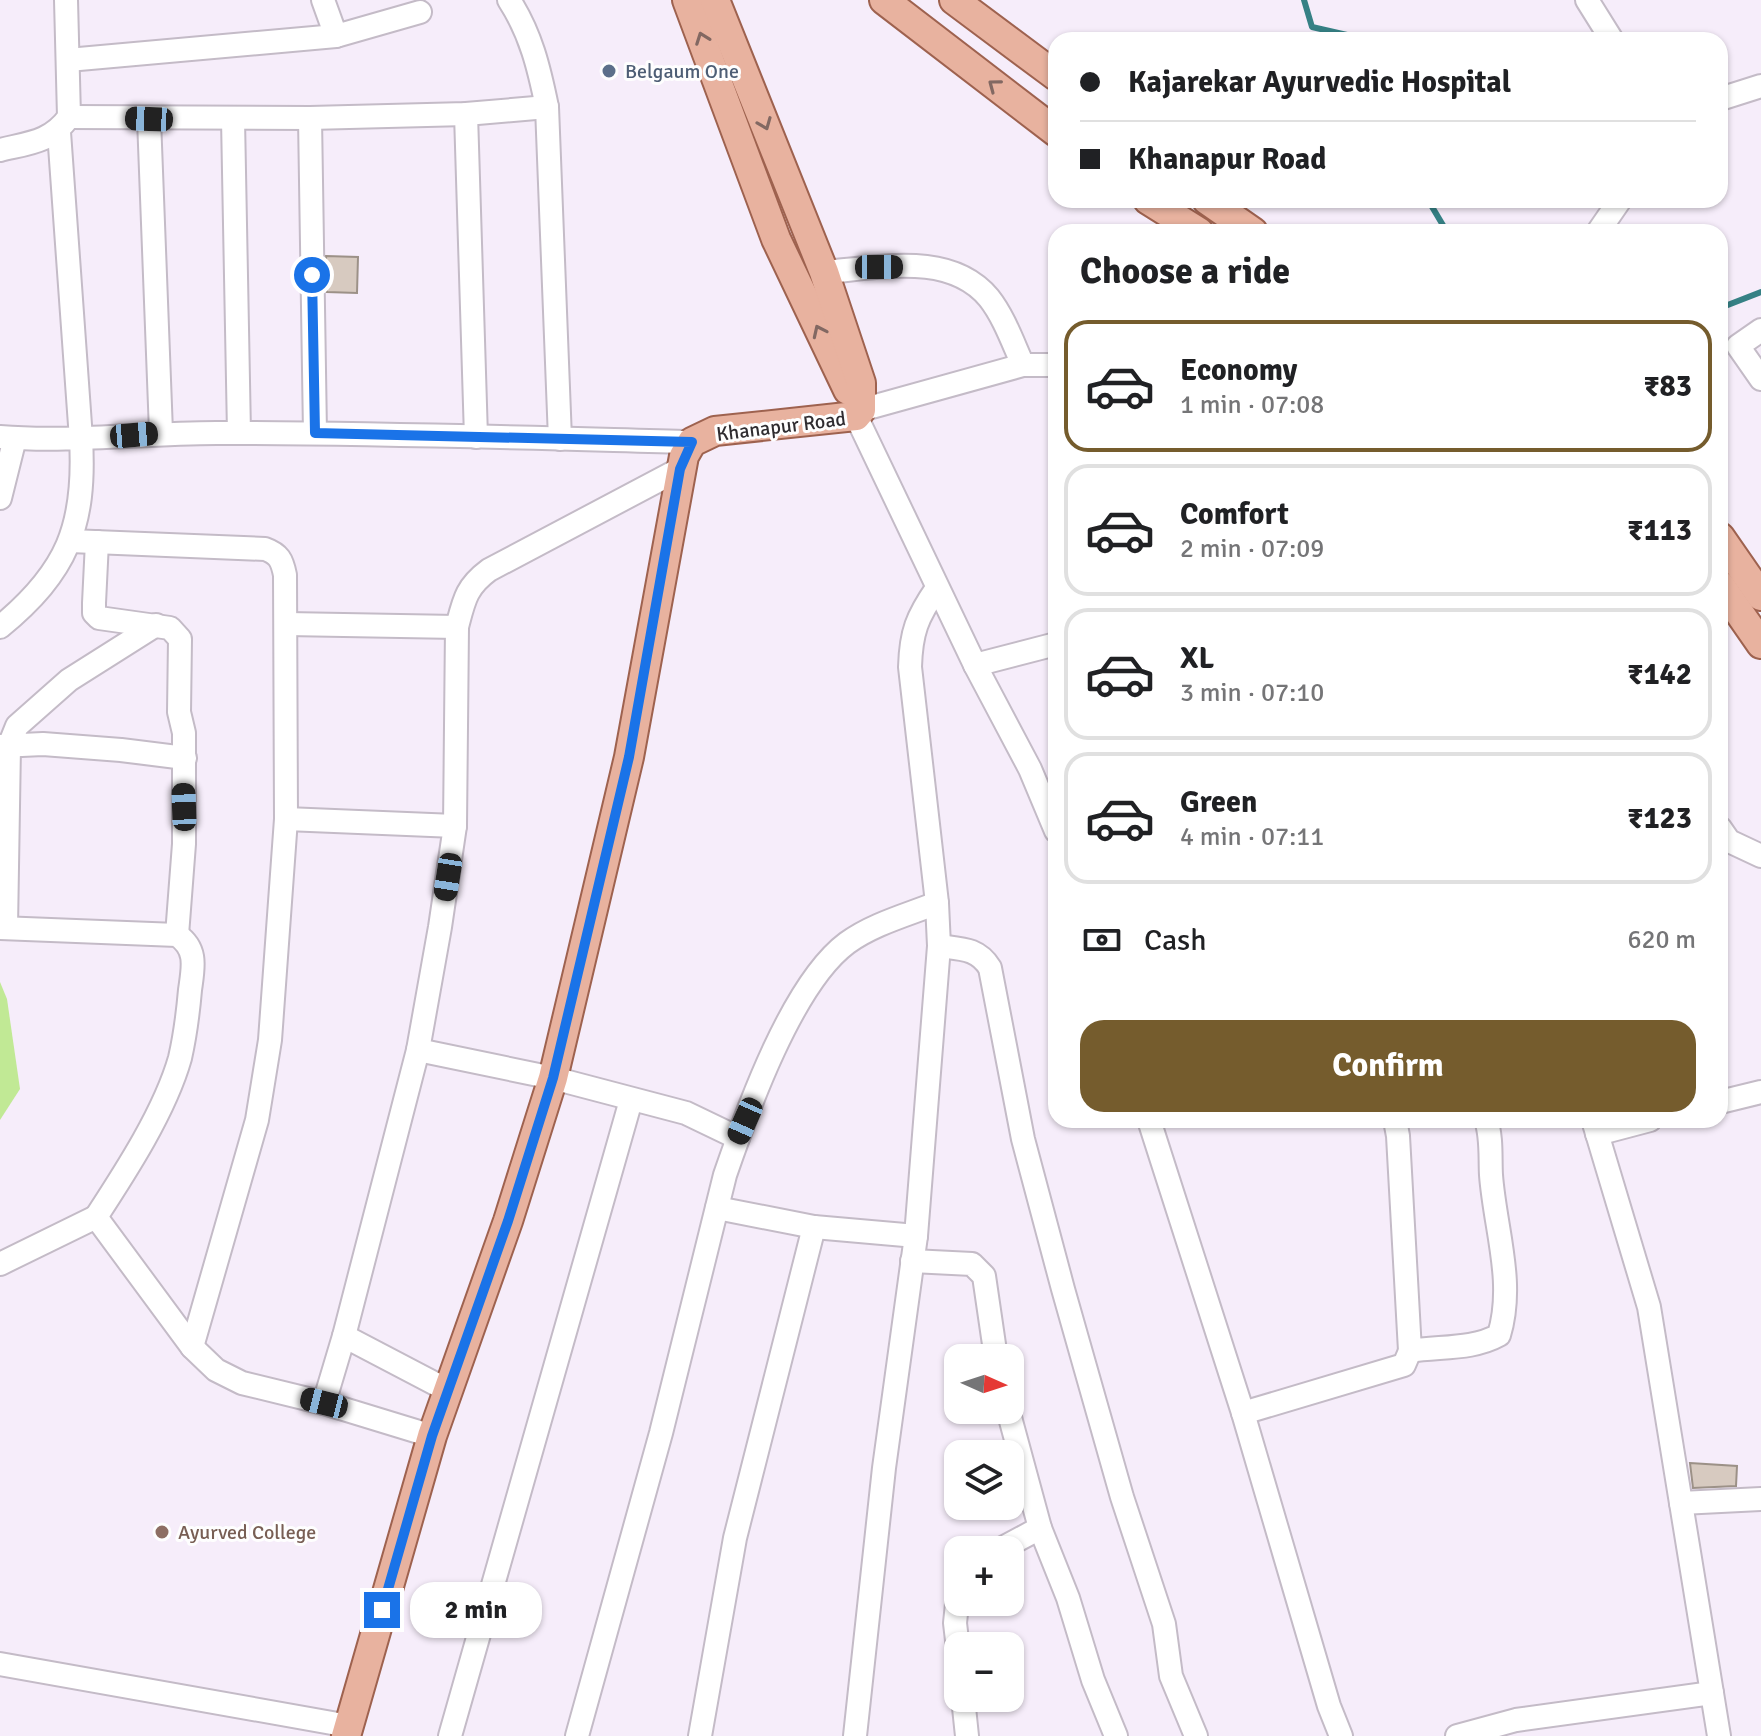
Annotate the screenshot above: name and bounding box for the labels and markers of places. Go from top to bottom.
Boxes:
place label: Belgaum One [625,59,739,84]
marker: Belgaum One [600,62,618,80]
place label: Ayurved College [178,1520,316,1545]
marker: Ayurved College [153,1523,171,1541]

